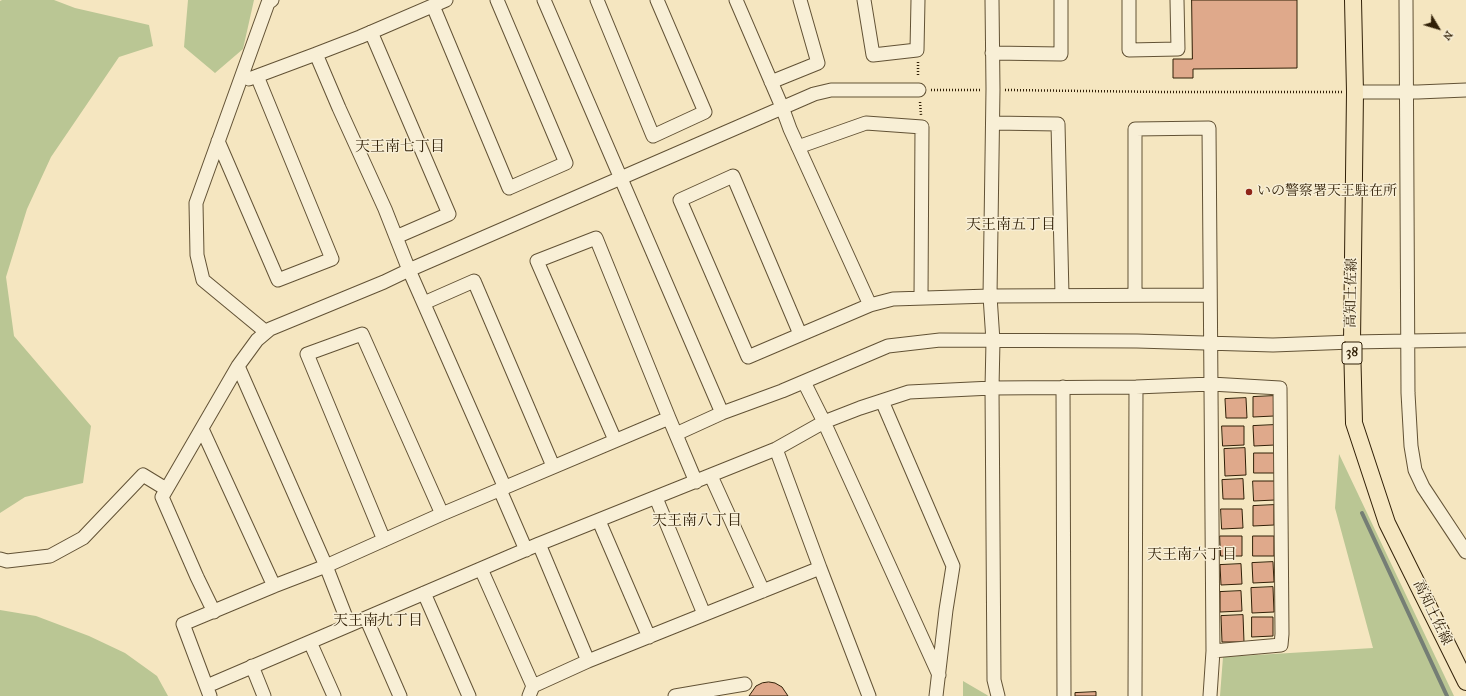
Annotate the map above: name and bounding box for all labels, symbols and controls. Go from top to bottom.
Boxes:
north arrow [1418,8,1458,48]
text: N [1440,28,1456,43]
district label: 天王南七丁目 [355,138,445,156]
place label: いの警察署天王駐在所 [1257,184,1397,200]
marker: いの警察署天王駐在所 [1244,187,1254,197]
district label: 天王南五丁目 [966,216,1056,234]
street label: 高知土佐線 [1343,258,1361,328]
road number: 38 [1342,342,1362,364]
district label: 天王南八丁目 [652,512,742,530]
district label: 天王南六丁目 [1147,546,1237,564]
street label: 高知土佐線 [1409,578,1455,648]
district label: 天王南九丁目 [333,612,423,630]

